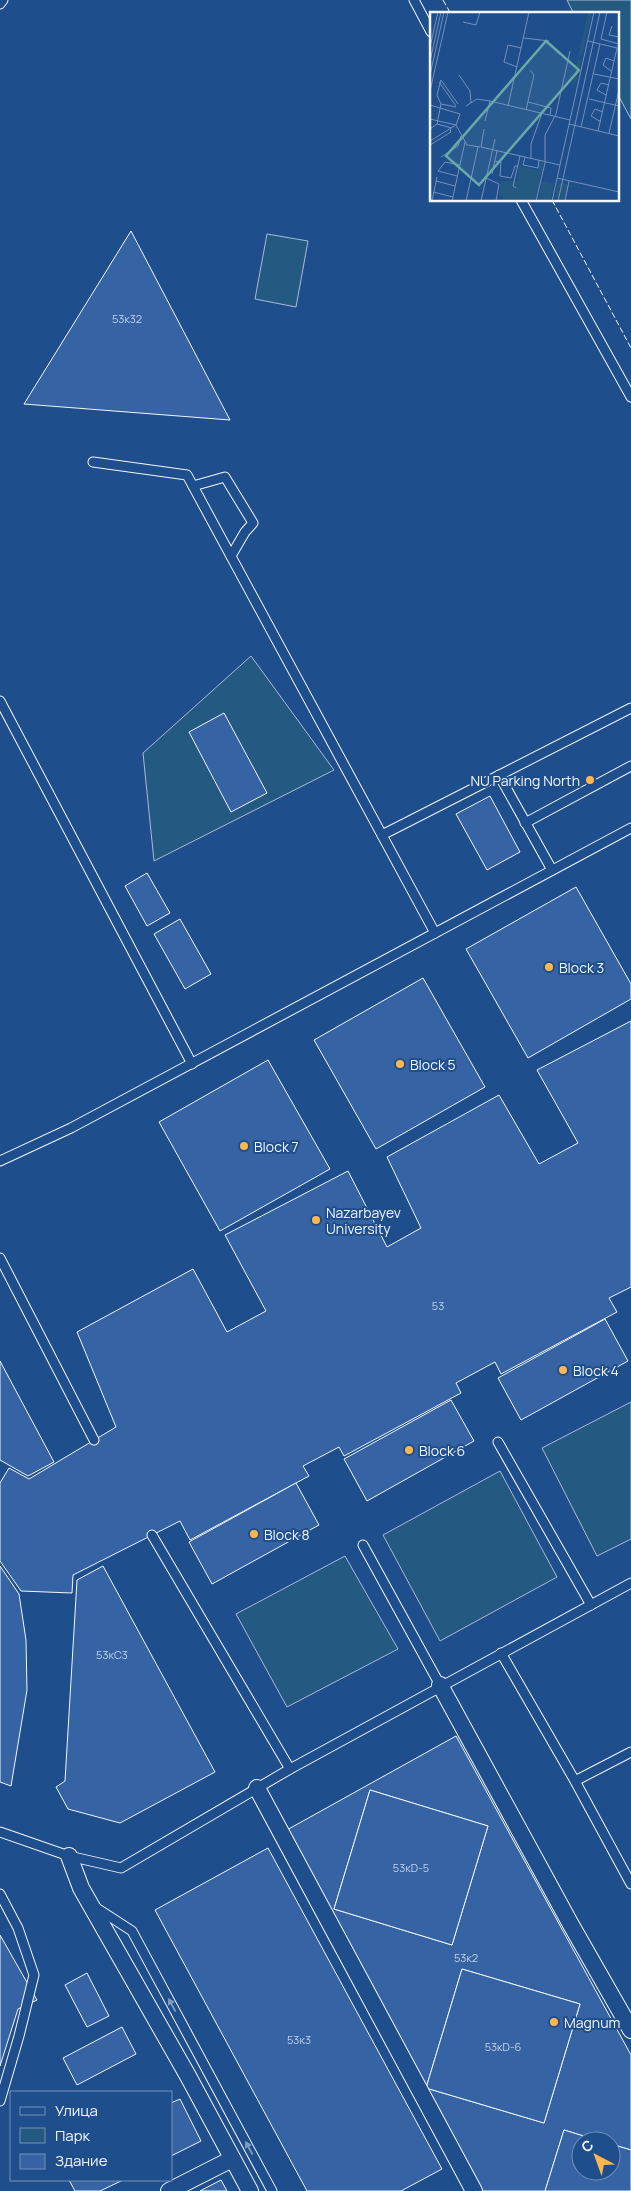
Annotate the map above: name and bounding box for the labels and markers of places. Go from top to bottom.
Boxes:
place label: NU Parking North [470,771,580,790]
marker: NU Parking North [584,774,596,786]
place label: Block 3 [559,958,604,977]
marker: Block 3 [543,961,555,973]
place label: Block 5 [410,1055,456,1074]
marker: Block 5 [394,1058,406,1070]
place label: Block 7 [254,1137,299,1156]
marker: Block 7 [238,1140,250,1152]
place label: Nazarbayev University [326,1203,401,1238]
marker: Nazarbayev University [310,1214,322,1226]
place label: Block 4 [573,1361,619,1380]
marker: Block 4 [557,1364,569,1376]
place label: Block 6 [419,1441,465,1460]
marker: Block 6 [403,1444,415,1456]
place label: Block 8 [264,1525,310,1544]
marker: Block 8 [248,1528,260,1540]
place label: Magnum [564,2013,620,2032]
marker: Magnum [548,2016,560,2028]

